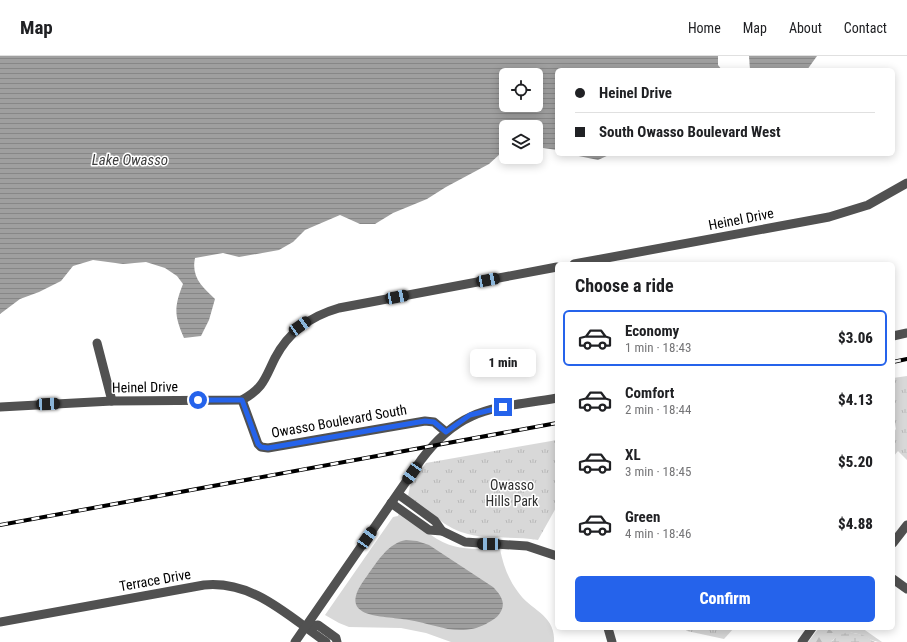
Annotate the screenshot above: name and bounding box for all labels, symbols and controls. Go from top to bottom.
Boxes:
text: Map [20,16,53,39]
text: Home [688,20,721,36]
text: Map [743,20,767,36]
text: About [789,20,822,36]
text: Contact [844,20,887,36]
map controls [499,68,543,164]
button: locate [499,68,543,112]
text: Heinel Drive [599,84,672,102]
button: layers [499,120,543,164]
text: South Owasso Boulevard West [599,123,781,141]
water label: Lake Owasso [92,151,168,169]
street label: Heinel Drive [707,205,775,233]
car [475,272,501,288]
text: Choose a ride [575,275,674,296]
car [384,289,410,305]
car [287,314,313,338]
icon: car [577,320,613,356]
text: Economy [625,322,679,340]
text: $3.06 [838,329,873,347]
text: 1 min · 18:43 [625,340,691,355]
callout: 1 min [470,349,536,377]
text: 1 min [489,355,517,370]
street label: Heinel Drive [112,378,179,396]
icon: car [577,382,613,418]
text: Comfort [625,384,674,402]
route start [189,391,207,409]
text: $4.13 [838,391,873,409]
car [36,397,60,411]
route end [494,398,512,416]
street label: Owasso Boulevard South [270,401,408,441]
text: 2 min · 18:44 [625,402,691,417]
icon: car [577,444,613,480]
text: XL [625,446,641,464]
text: $5.20 [838,453,873,471]
car [400,460,424,486]
text: 3 min · 18:45 [625,464,691,479]
park label: Owasso Hills Park [486,477,539,509]
icon: car [577,506,613,542]
text: Green [625,508,660,526]
text: $4.88 [838,515,873,533]
car [355,525,379,551]
text: 4 min · 18:46 [625,526,691,541]
car [477,538,501,550]
street label: Terrace Drive [118,566,192,594]
button: Confirm [575,576,875,622]

